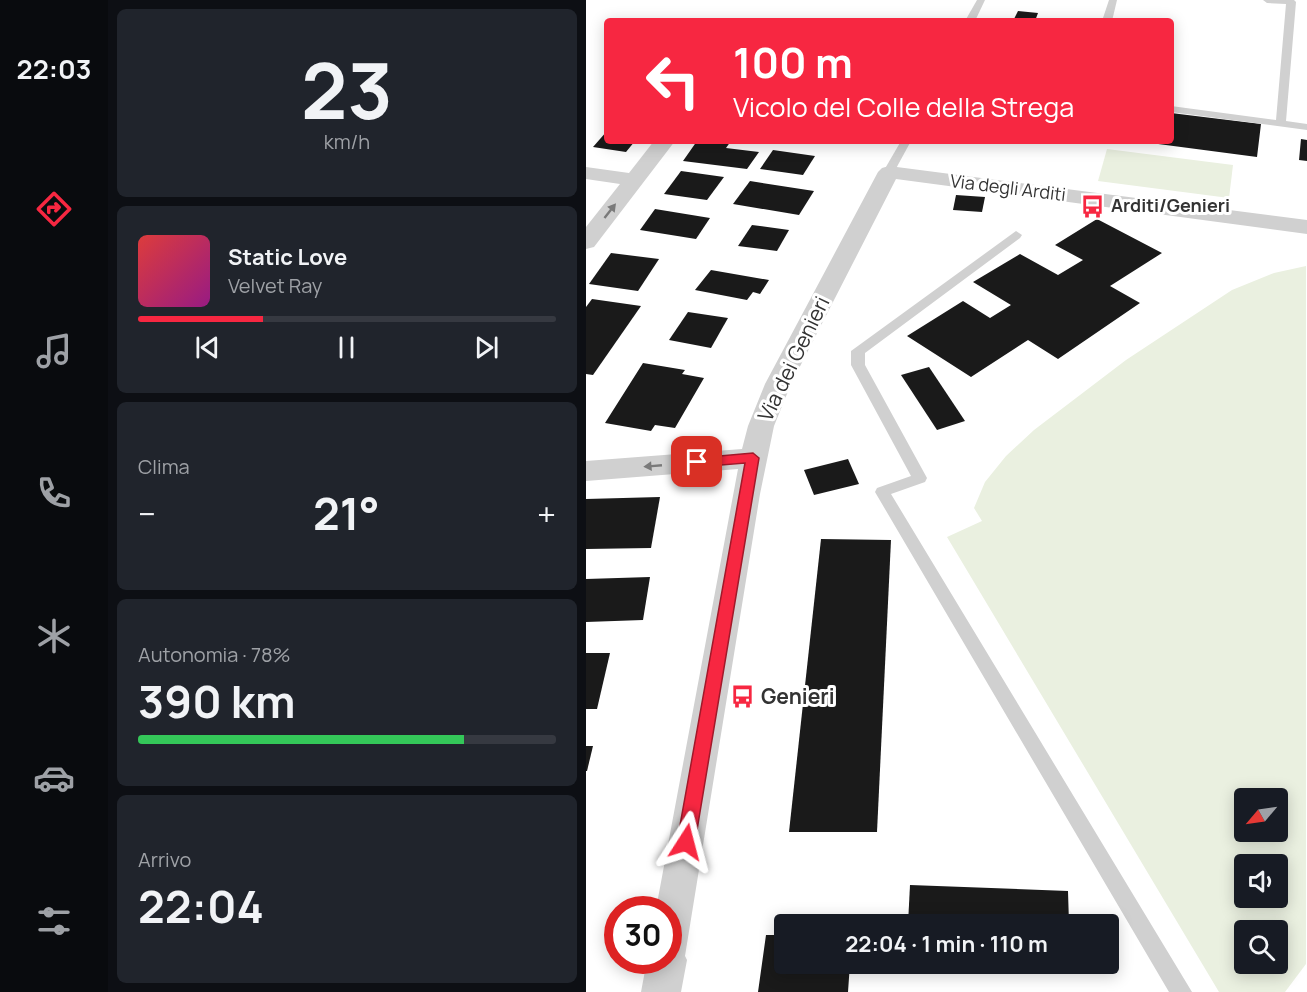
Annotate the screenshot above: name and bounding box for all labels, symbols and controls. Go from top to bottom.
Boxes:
text: 100 m [733,33,853,91]
text: 23 [301,36,393,142]
icon: left [634,42,712,120]
text: 22:03 [17,50,91,87]
text: Vicolo del Colle della Strega [733,88,1074,125]
text: km/h [324,128,370,155]
street label: Via degli Arditi [949,168,1067,206]
icon: directions [33,188,75,230]
bus stop icon: Arditi/Genieri [1080,193,1106,219]
place label: Arditi/Genieri [1111,193,1230,217]
one-way arrow [604,203,617,219]
text: Static Love [228,242,347,272]
text: Velvet Ray [228,272,322,299]
street label: Via dei Genieri [751,291,835,426]
icon: music [33,330,75,372]
icon: previous [191,331,224,364]
icon: pause [330,331,363,364]
icon: next [470,331,503,364]
pin [671,436,722,487]
icon: arrive [680,445,713,478]
text: Clima [138,453,190,480]
one-way arrow [643,461,662,471]
icon: phone [33,472,75,514]
text: 21° [313,482,380,544]
text: − [138,491,156,536]
text: + [537,491,556,536]
icon: climate [33,615,75,657]
text: Autonomia · 78% [138,641,291,668]
text: 390 km [138,670,295,732]
place label: Genieri [761,682,835,710]
bus stop icon: Genieri [730,684,756,710]
icon: car [33,757,75,799]
north arrow [1234,788,1288,842]
map controls [1234,788,1288,974]
position arrow [654,810,718,874]
text: Arrivo [138,846,191,873]
button: sound [1234,854,1288,908]
text: 22:04 [138,875,264,937]
speed limit sign: 30 [604,896,682,974]
icon: filters [33,900,75,942]
button: search [1234,920,1288,974]
text: 22:04 · 1 min · 110 m [845,929,1048,959]

